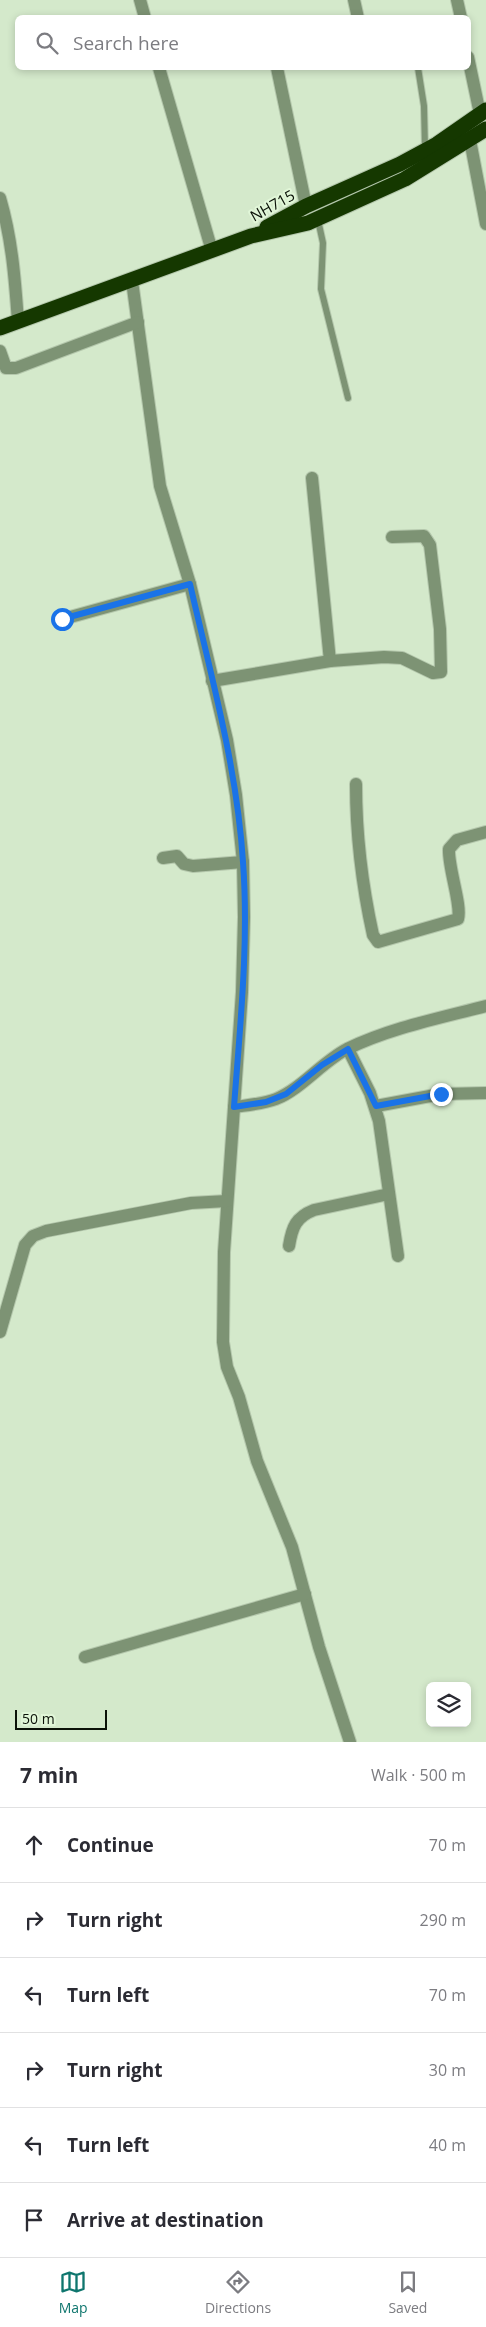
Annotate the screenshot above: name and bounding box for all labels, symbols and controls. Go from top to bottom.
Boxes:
search box [15,15,471,70]
icon: search [33,29,61,57]
text: Search here [73,30,179,56]
street label: NH715 [246,185,298,225]
route start [51,608,74,631]
route end [430,1083,453,1106]
map controls [426,1682,471,1727]
button: layers [426,1682,471,1727]
scale bar [15,1707,108,1730]
text: 50 m [22,1709,55,1728]
text: 7 min [20,1761,78,1789]
text: Walk · 500 m [371,1764,466,1786]
icon: ahead [20,1831,48,1859]
text: Continue [67,1832,154,1858]
text: 70 m [429,1834,466,1856]
icon: right [20,1906,48,1934]
text: Turn right [67,1907,162,1933]
text: 290 m [420,1909,466,1931]
icon: left [20,1981,48,2009]
text: Turn left [67,1982,149,2008]
text: 70 m [429,1984,466,2006]
icon: right [20,2056,48,2084]
text: Turn right [67,2057,162,2083]
text: 30 m [429,2059,466,2081]
icon: left [20,2131,48,2159]
text: Turn left [67,2132,149,2158]
text: 40 m [429,2134,466,2156]
icon: arrive [20,2206,48,2234]
text: Arrive at destination [67,2207,264,2233]
tab: Map [59,2268,88,2317]
tab: Directions [205,2268,271,2317]
tab: Saved [388,2268,427,2317]

